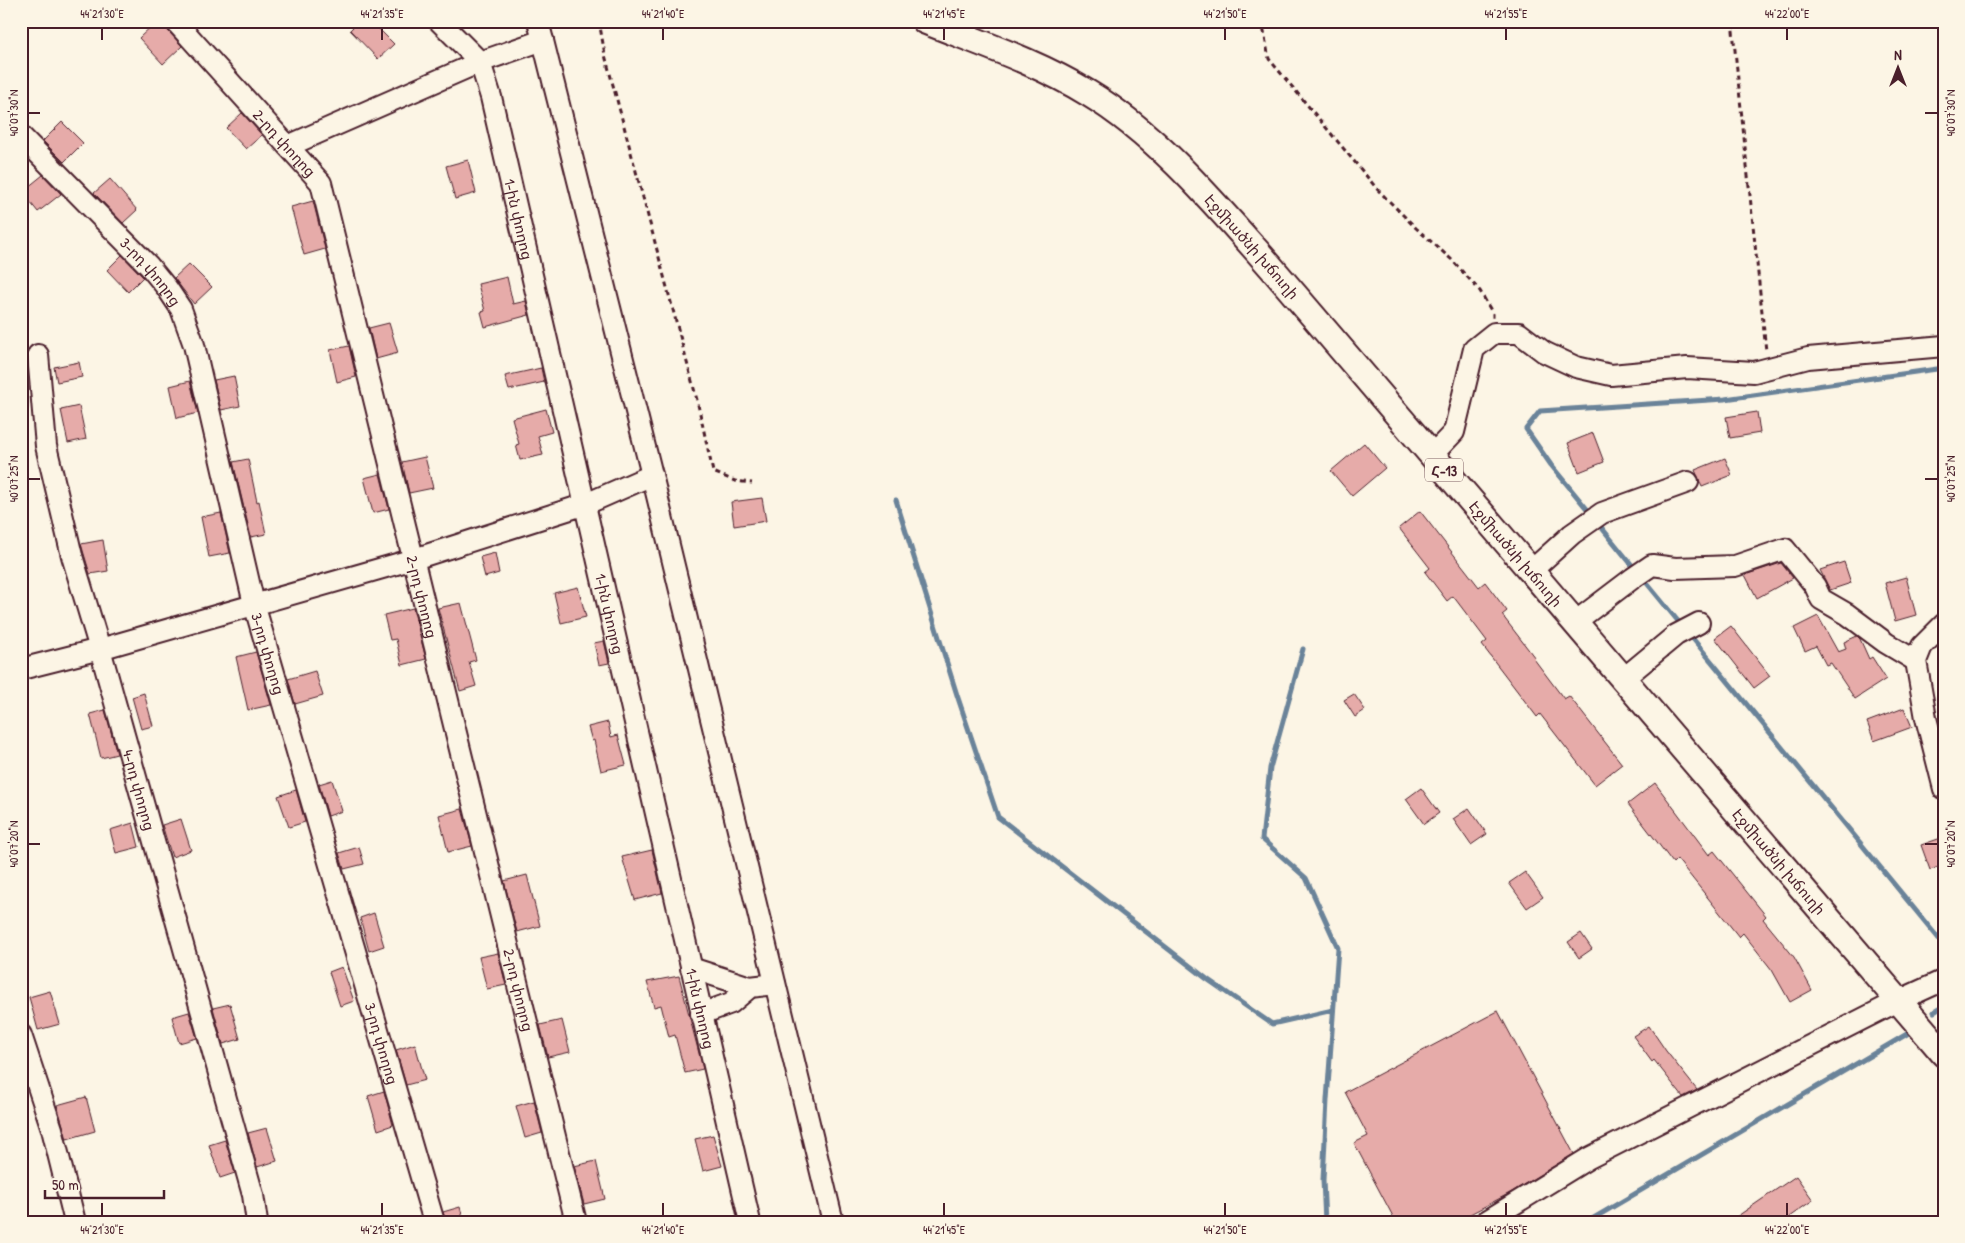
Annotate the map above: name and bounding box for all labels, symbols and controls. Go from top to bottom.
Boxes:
text: 44°21'30"E [80,5,124,22]
text: 44°21'35"E [360,5,404,22]
text: 44°21'40"E [642,5,685,22]
text: 44°21'45"E [923,5,966,22]
text: 44°21'50"E [1203,5,1247,22]
text: 44°21'55"E [1485,5,1528,22]
text: 44°22'00"E [1765,5,1810,22]
north arrow [1872,42,1922,92]
text: N [1894,45,1902,64]
text: 40°07'30"N [5,90,22,136]
text: 40°07'30"N [1942,90,1959,136]
street label: 2-րդ փողոց [249,104,321,181]
street label: 1-ին փողոց [500,177,539,262]
street label: Էջմիածնի խճուղի [1200,189,1304,303]
street label: 3-րդ փողոց [116,233,186,310]
text: 40°07'25"N [5,456,22,502]
text: 40°07'25"N [1942,456,1959,502]
road number: Հ-13 [1425,458,1463,482]
street label: Էջմիածնի խճուղի [1465,496,1568,611]
street label: 2-րդ փողոց [402,553,443,640]
street label: 1-ին փողոց [590,571,629,656]
street label: 3-րդ փողոց [247,610,290,697]
street label: 4-րդ փողոց [118,747,161,833]
street label: Էջմիածնի խճուղի [1728,804,1831,919]
text: 40°07'20"N [5,821,22,867]
text: 40°07'20"N [1942,821,1959,867]
street label: 2-րդ փողոց [499,946,539,1034]
street label: 1-ին փողոց [681,966,720,1051]
street label: 3-րդ փողոց [360,1000,404,1087]
scale bar [45,1168,164,1200]
text: 50 m [52,1174,79,1195]
text: 44°21'30"E [80,1221,124,1238]
text: 44°21'35"E [360,1221,404,1238]
text: 44°21'40"E [642,1221,685,1238]
text: 44°21'45"E [923,1221,966,1238]
text: 44°21'50"E [1203,1221,1247,1238]
text: 44°21'55"E [1485,1221,1528,1238]
text: 44°22'00"E [1765,1221,1810,1238]

